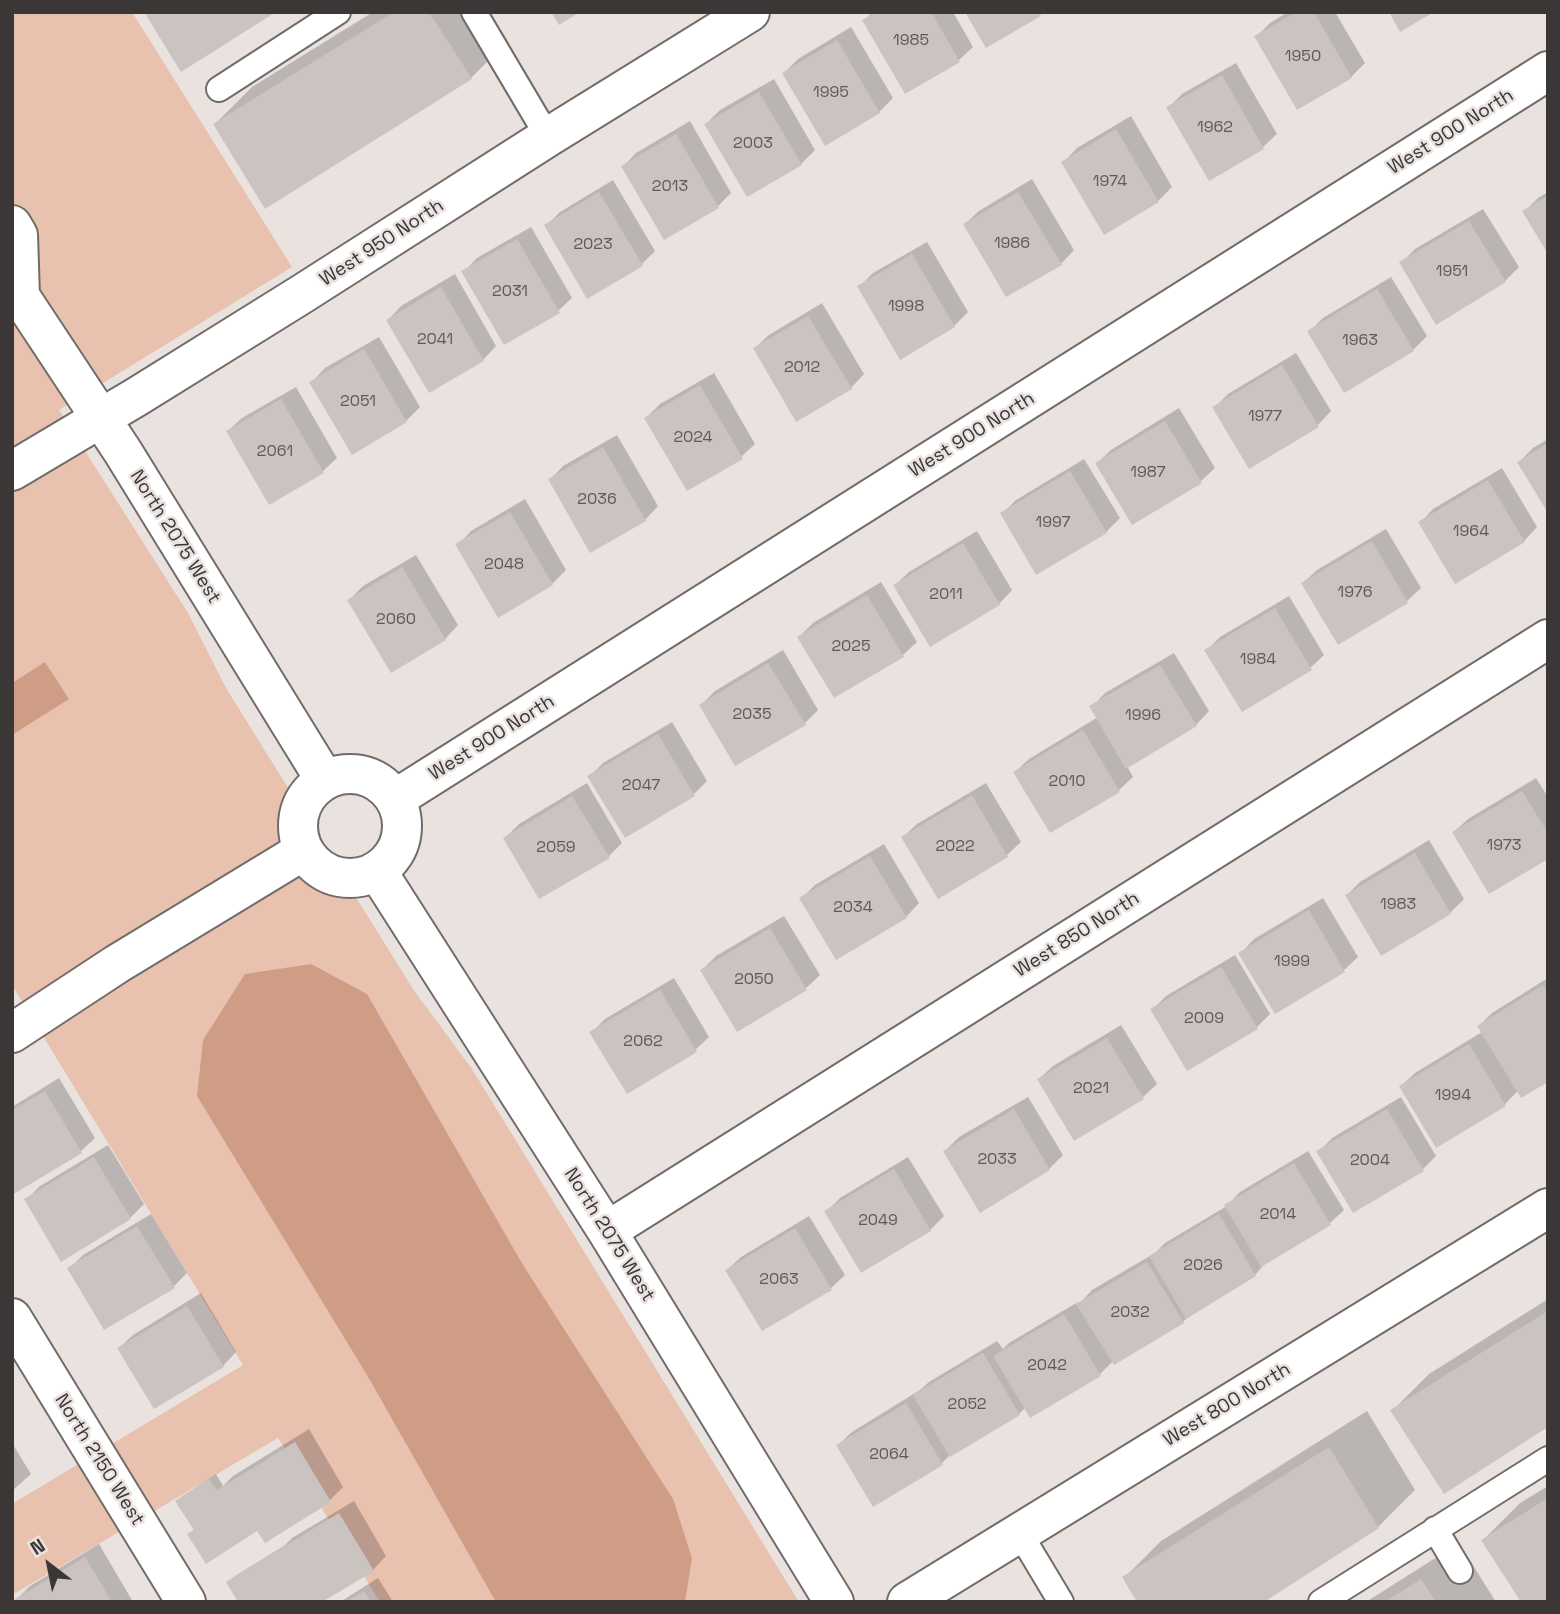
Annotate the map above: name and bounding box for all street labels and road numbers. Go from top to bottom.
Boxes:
street label: West 900 North [1384,84,1518,180]
street label: West 950 North [316,194,448,292]
street label: West 900 North [905,387,1039,483]
street label: North 2075 West [125,466,225,608]
street label: West 900 North [425,690,559,786]
street label: West 850 North [1010,887,1144,983]
street label: North 2075 West [559,1164,659,1306]
street label: West 800 North [1159,1358,1295,1452]
street label: North 2150 West [49,1390,149,1530]

